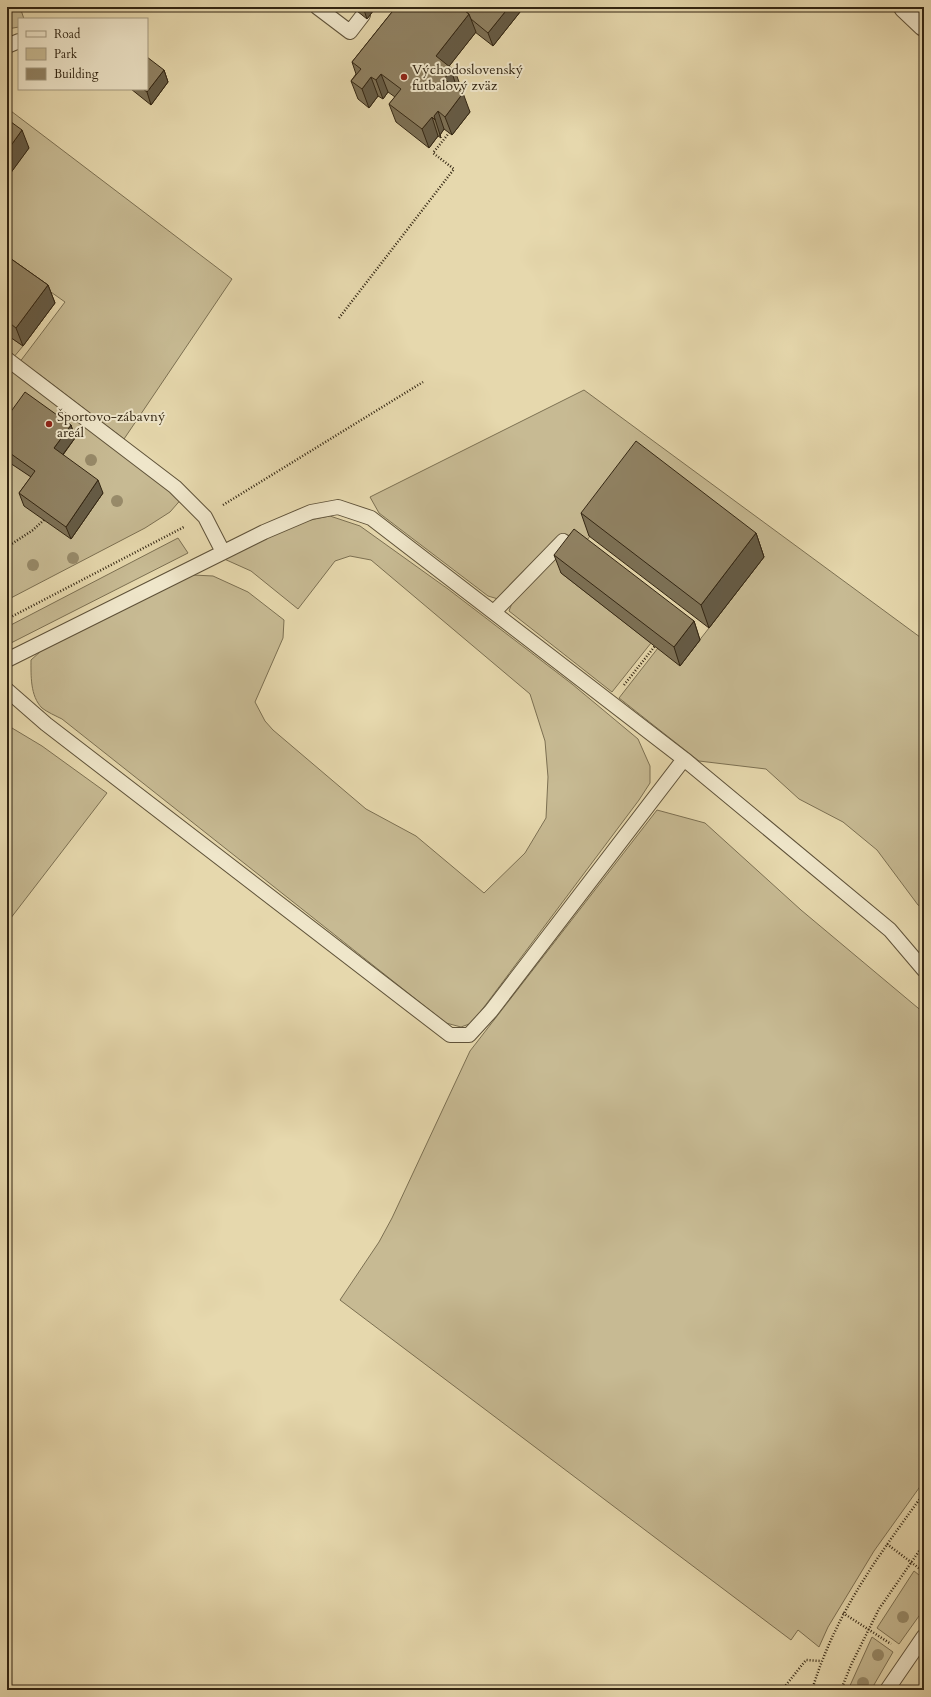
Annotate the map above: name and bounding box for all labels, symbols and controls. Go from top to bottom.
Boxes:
legend [18,18,148,90]
text: Road [54,26,81,42]
text: Park [54,46,78,62]
place label: Východoslovenský futbalový zväz [412,60,524,95]
text: Building [54,66,99,82]
marker: Východoslovenský futbalový zväz [399,72,409,82]
place label: Športovo-zábavný areál [57,407,166,442]
marker: Športovo-zábavný areál [44,419,54,429]

